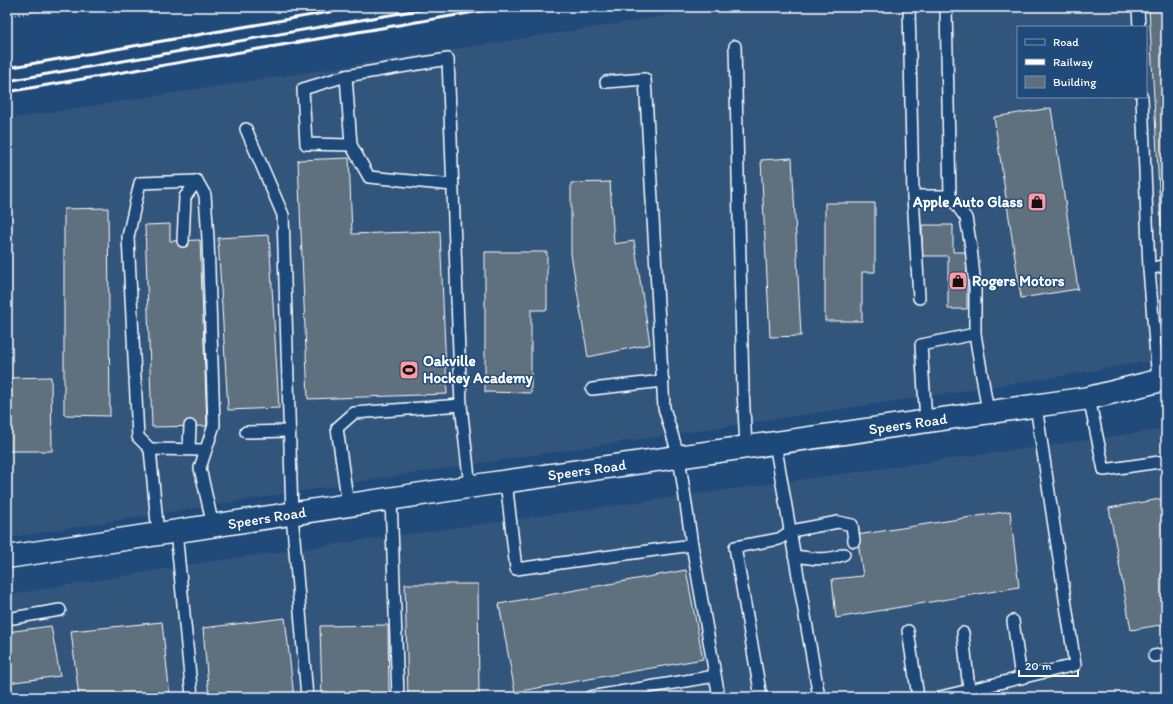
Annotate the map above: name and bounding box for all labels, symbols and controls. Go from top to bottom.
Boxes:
legend [1017,26,1147,98]
text: Road [1053,35,1079,49]
text: Railway [1053,55,1093,69]
text: Building [1053,75,1097,89]
shop icon: Apple Auto Glass [1026,191,1048,213]
place label: Apple Auto Glass [912,193,1023,212]
shop icon: Rogers Motors [947,270,969,292]
place label: Rogers Motors [972,272,1065,291]
place label: Oakville Hockey Academy [423,352,534,388]
sports icon: Oakville Hockey Academy [398,359,420,381]
street label: Speers Road [868,409,949,438]
street label: Speers Road [547,455,628,484]
street label: Speers Road [226,503,308,533]
scale bar [1019,652,1078,678]
text: 20 m [1025,659,1052,673]

